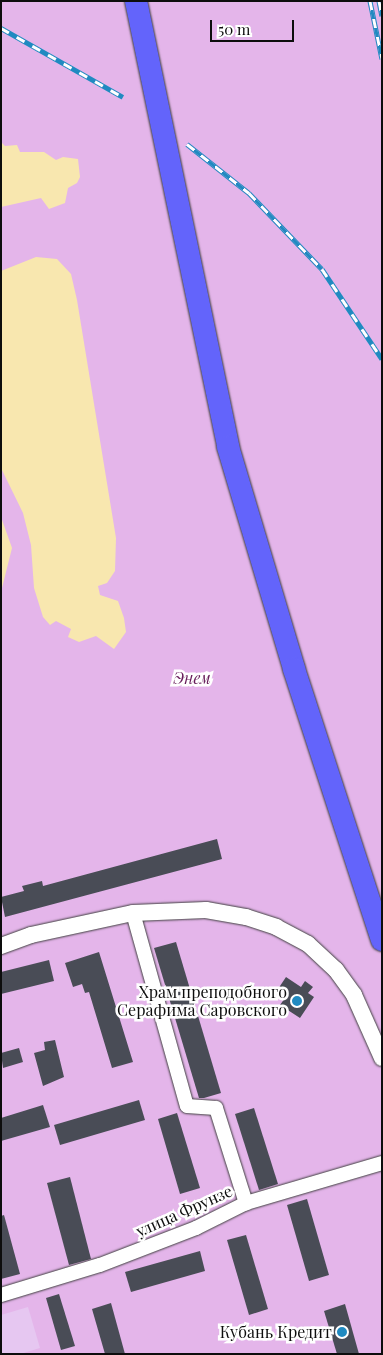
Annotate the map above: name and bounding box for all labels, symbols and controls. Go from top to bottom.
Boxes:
scale bar [213,10,297,42]
text: 50 m [218,19,250,39]
park label: Энем [173,668,211,688]
place label: Храм преподобного Серафима Саровского [117,982,287,1020]
marker: Храм преподобного Серафима Саровского [291,995,303,1007]
street label: улица Фрунзе [133,1181,235,1241]
place label: Кубань Кредит [220,1322,332,1342]
marker: Кубань Кредит [336,1326,348,1338]

